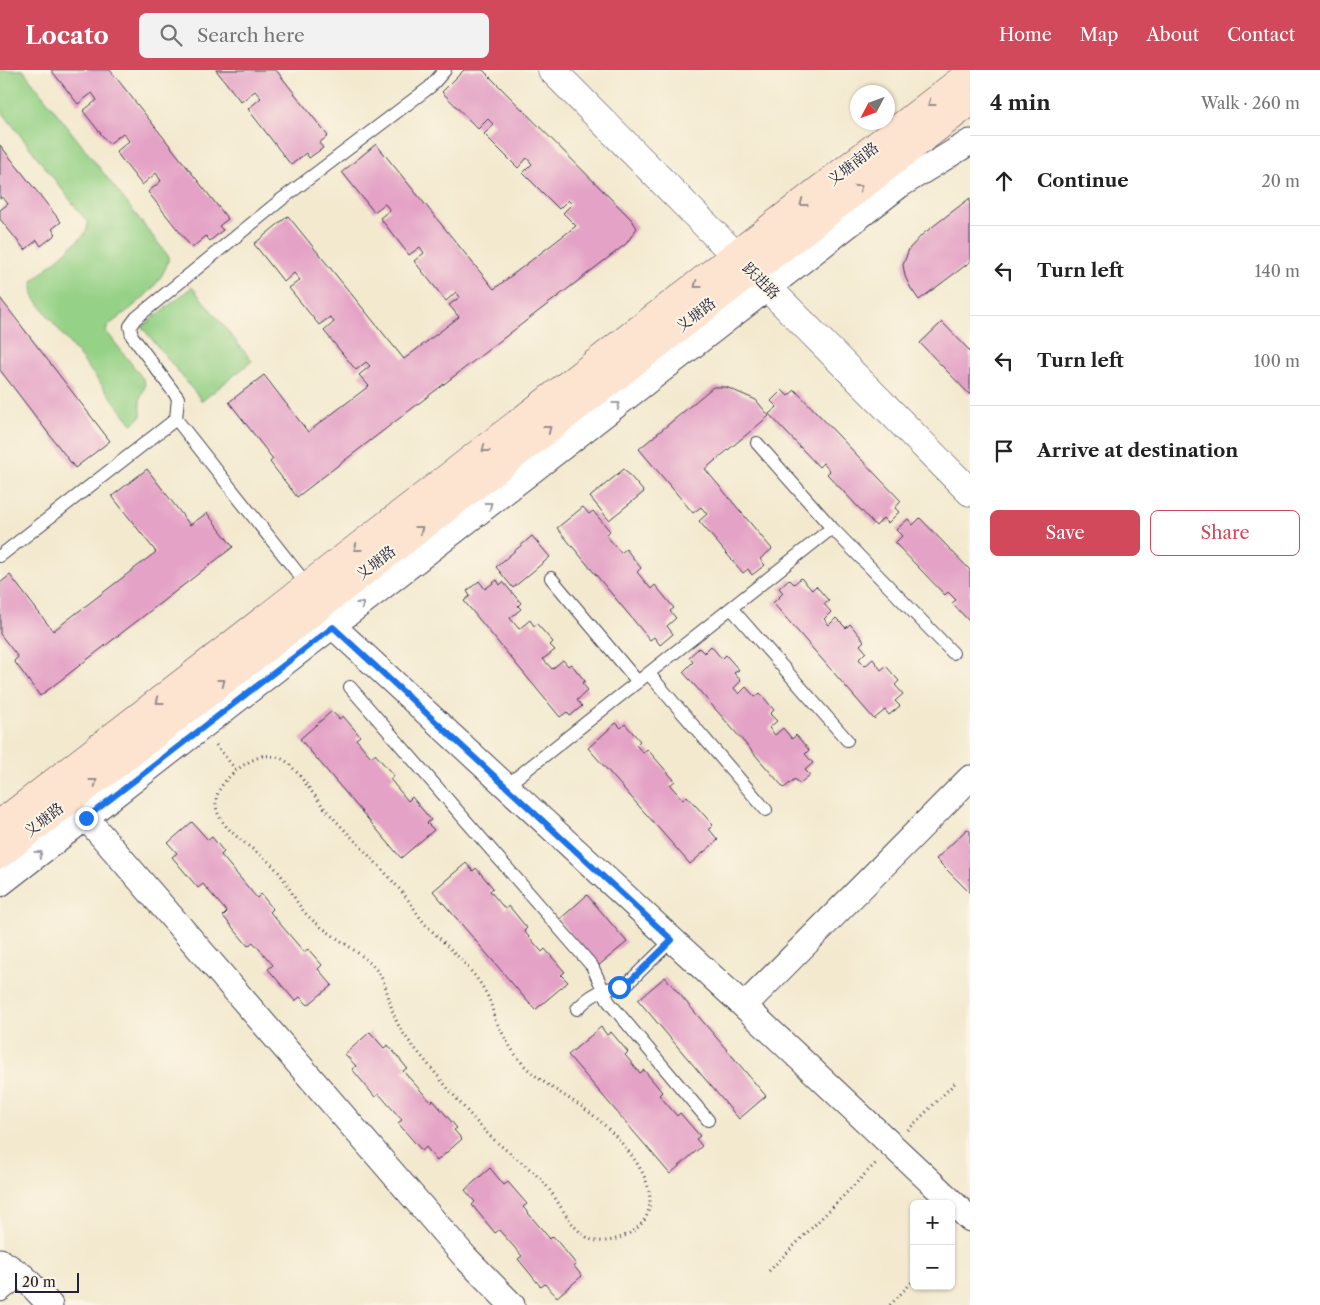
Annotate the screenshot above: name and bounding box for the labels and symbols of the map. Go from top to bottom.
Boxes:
north arrow [850,85,895,130]
one-way arrow [928,97,937,106]
street label: 义塘南路 [823,138,882,190]
one-way arrow [854,185,863,194]
one-way arrow [800,197,809,205]
street label: 跃进路 [739,258,784,303]
one-way arrow [693,279,703,288]
street label: 义塘路 [672,293,719,336]
one-way arrow [612,402,621,411]
one-way arrow [542,427,551,435]
one-way arrow [482,443,491,452]
one-way arrow [483,503,492,511]
one-way arrow [414,526,423,534]
street label: 义塘路 [352,541,399,584]
one-way arrow [354,543,363,551]
one-way arrow [355,602,365,611]
one-way arrow [216,679,226,688]
one-way arrow [156,696,165,704]
one-way arrow [88,779,97,787]
street label: 义塘路 [20,798,67,841]
route end [75,807,98,830]
one-way arrow [33,852,42,860]
route start [608,976,631,999]
scale bar [15,1270,79,1293]

